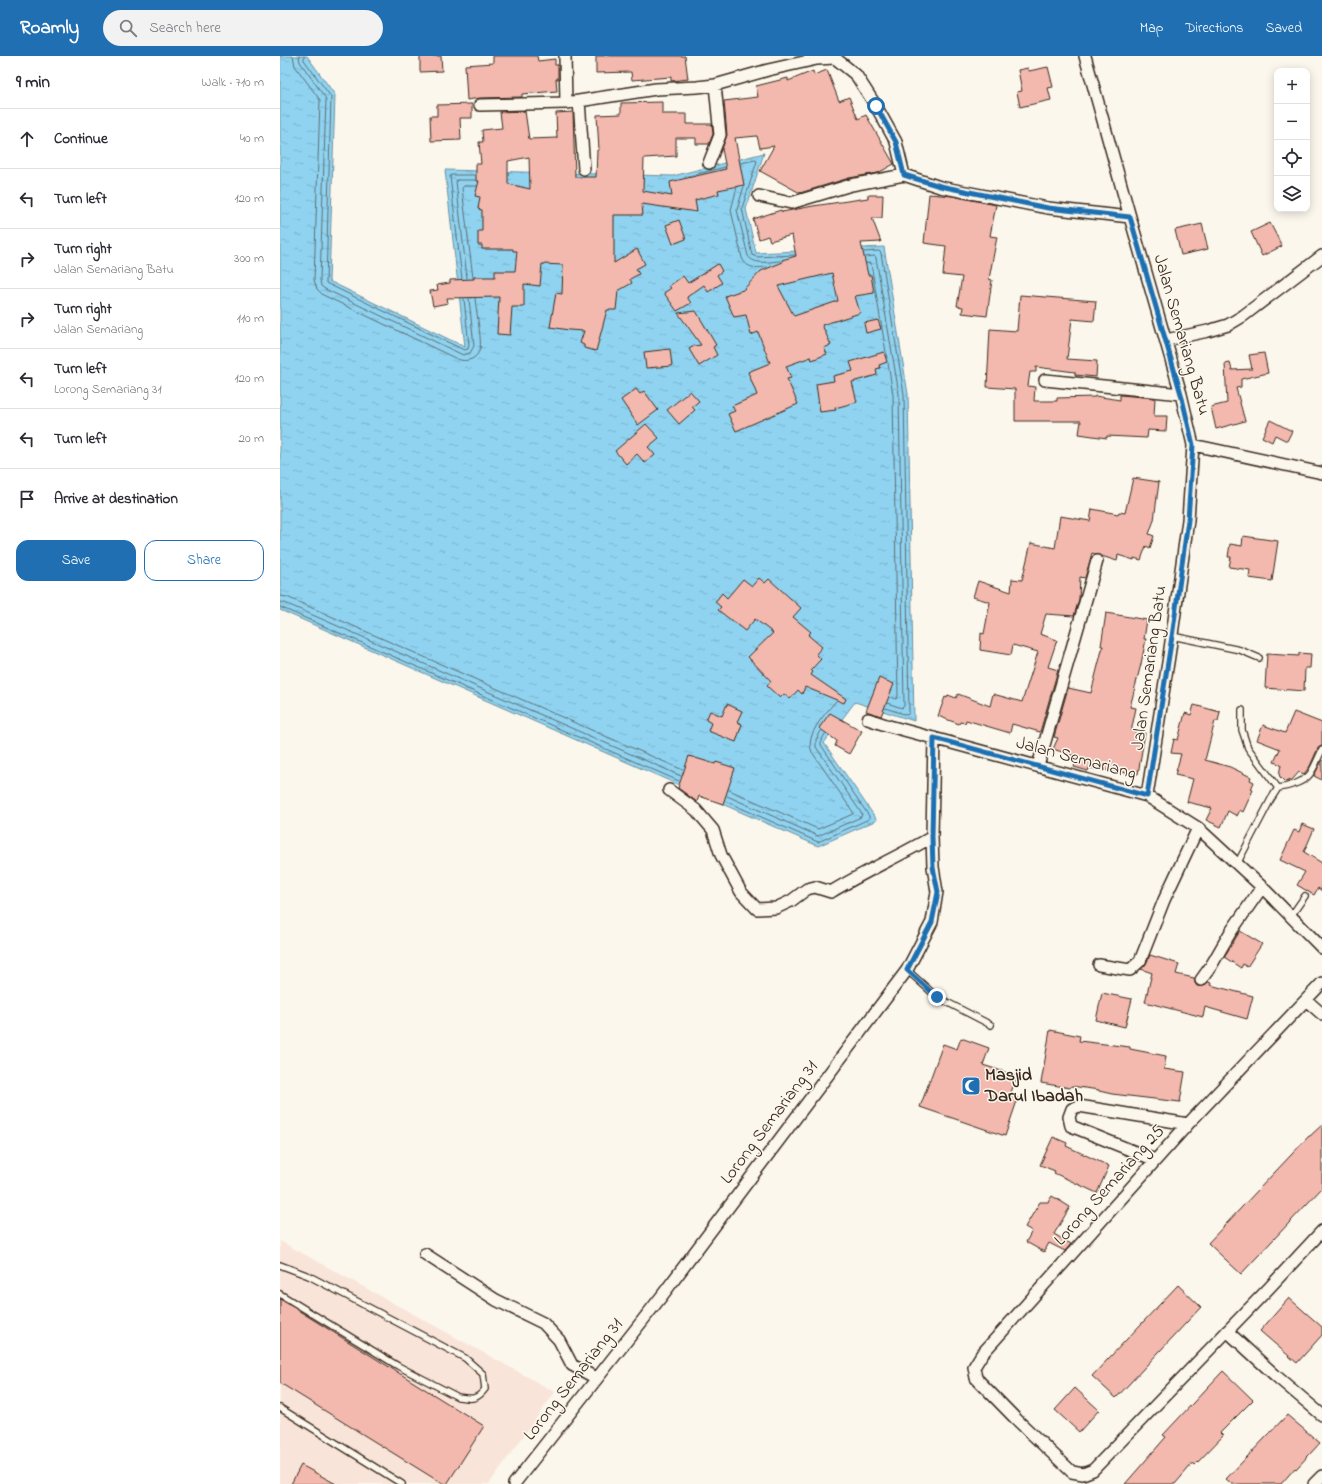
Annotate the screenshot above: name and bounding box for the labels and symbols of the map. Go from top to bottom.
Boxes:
route start [867,97,885,115]
street label: Jalan Semariang Batu [1145,252,1216,419]
street label: Jalan Semariang Batu [1126,584,1175,752]
street label: Jalan Semariang [1013,730,1139,788]
route end [928,988,946,1006]
street label: Lorong Semariang 31 [715,1055,826,1191]
place label: Masjid Darul Ibadah [984,1063,1084,1110]
mosque icon: Masjid Darul Ibadah [960,1075,982,1097]
street label: Lorong Semariang 25 [1048,1120,1172,1253]
street label: Lorong Semariang 31 [518,1313,631,1447]

